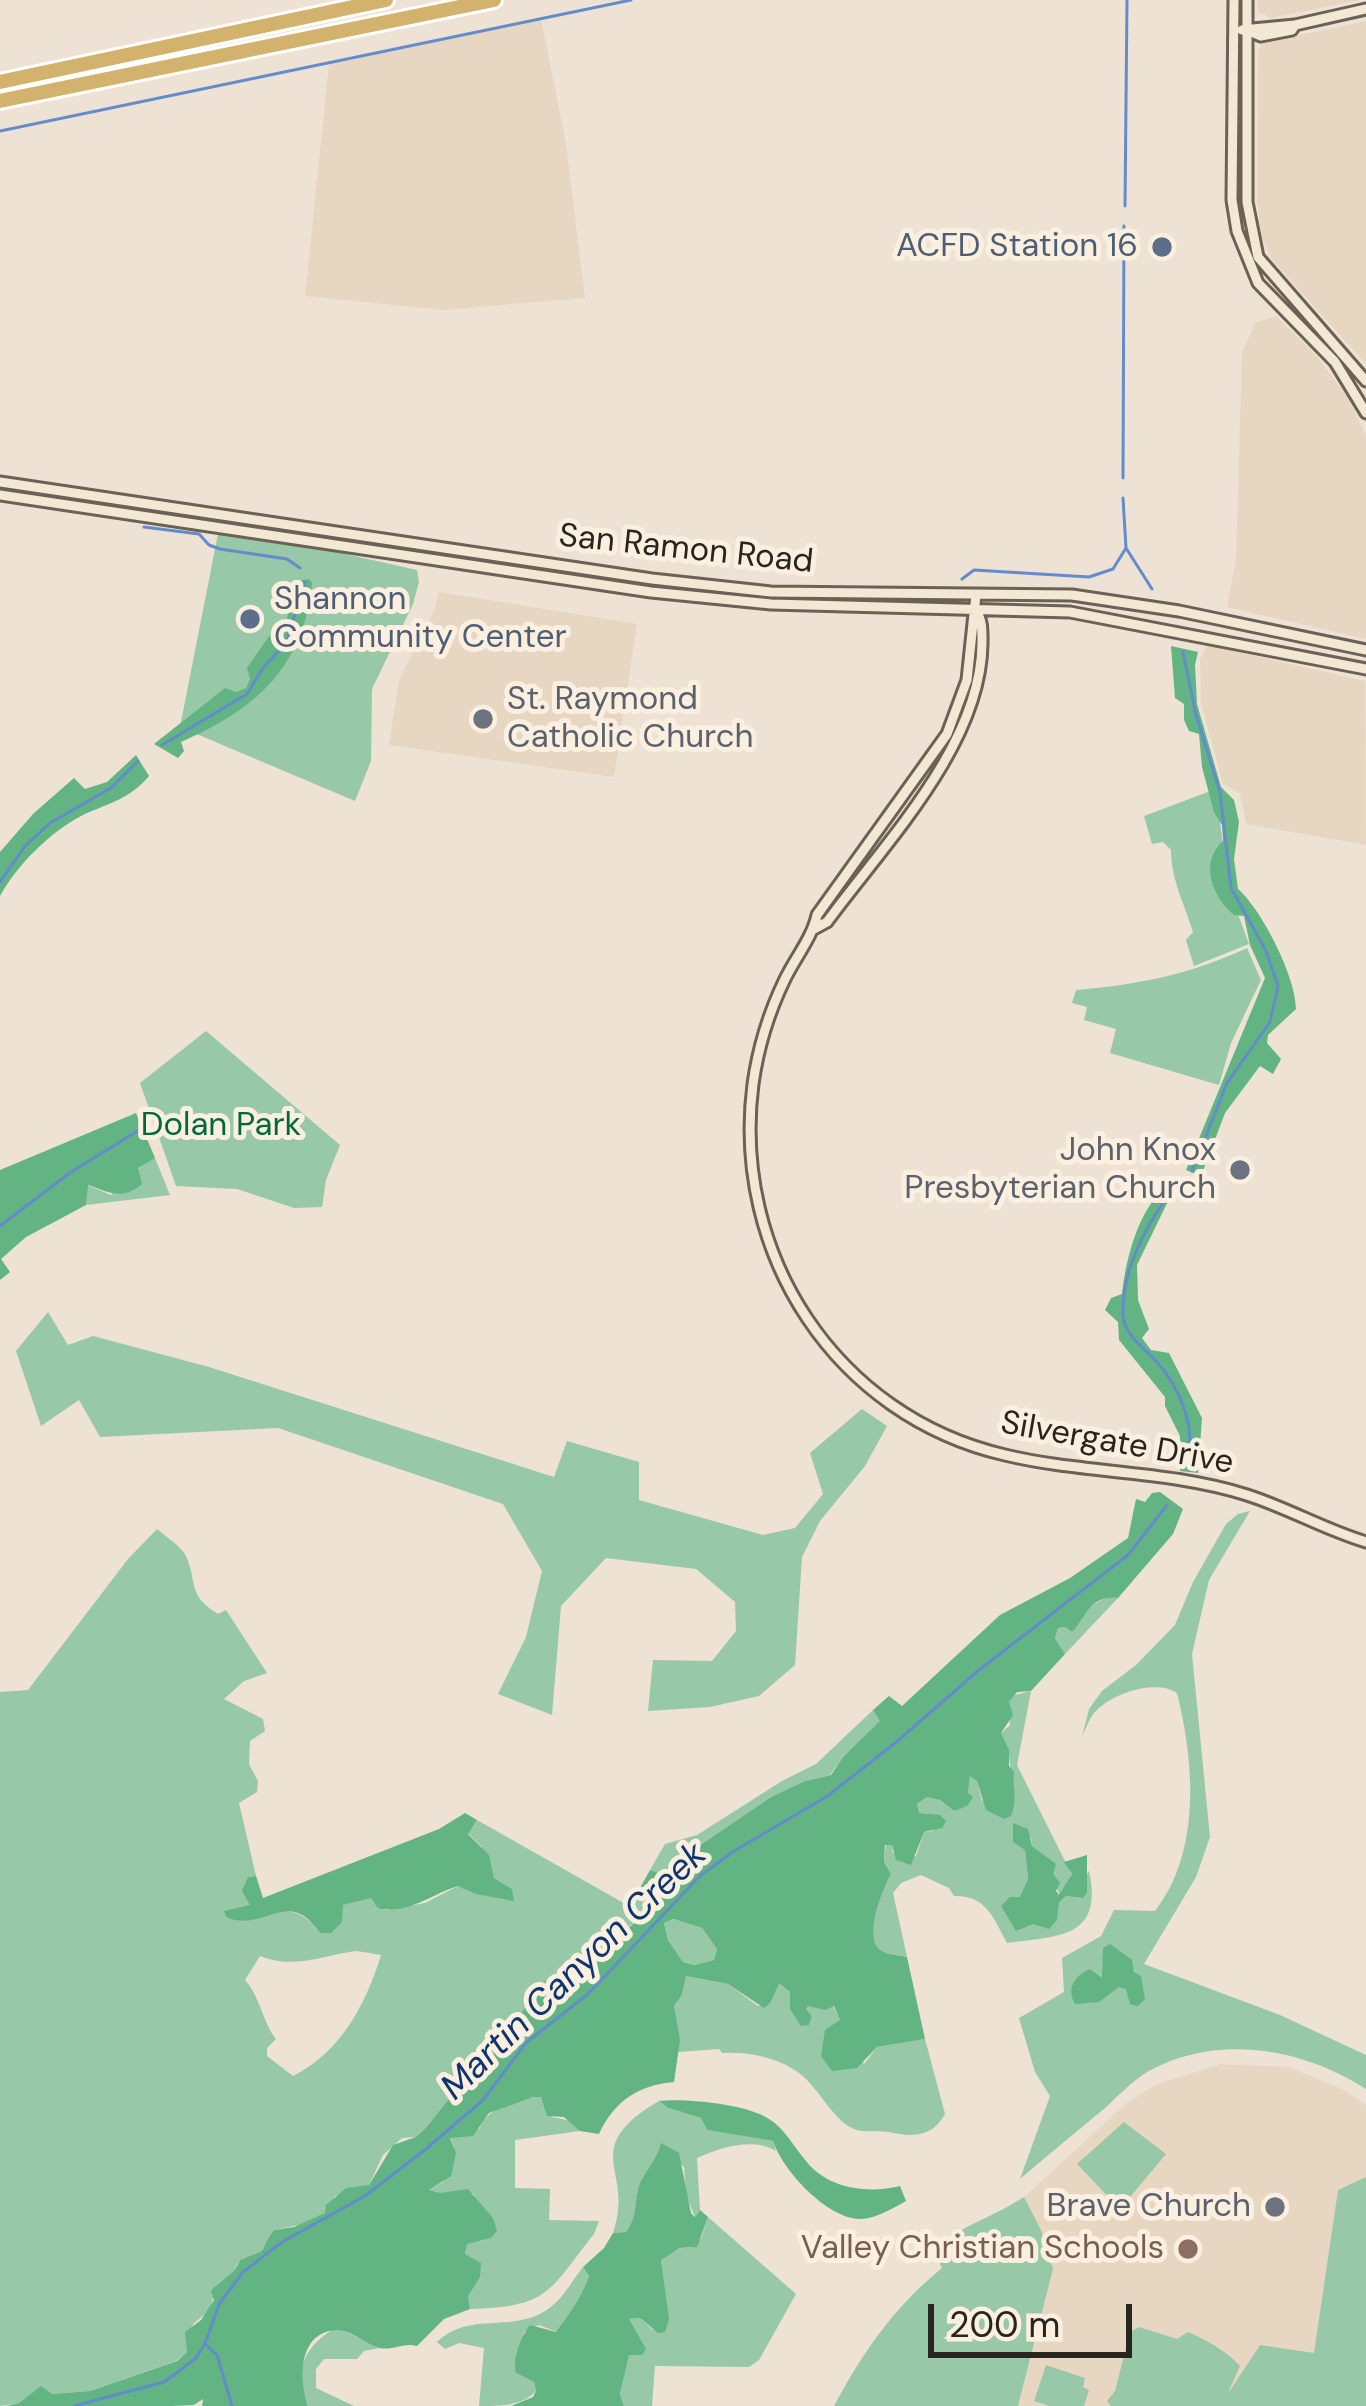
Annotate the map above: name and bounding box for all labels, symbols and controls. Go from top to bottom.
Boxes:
place label: ACFD Station 16 [896,227,1138,267]
marker: ACFD Station 16 [1149,234,1175,260]
street label: San Ramon Road [557,517,815,583]
place label: Shannon Community Center [274,580,567,658]
marker: Shannon Community Center [237,606,263,632]
place label: St. Raymond Catholic Church [507,680,754,758]
marker: St. Raymond Catholic Church [470,706,496,732]
park label: Dolan Park [141,1106,301,1146]
place label: John Knox Presbyterian Church [904,1131,1216,1209]
marker: John Knox Presbyterian Church [1227,1157,1253,1183]
street label: Silvergate Drive [998,1404,1236,1484]
water label: Martin Canyon Creek [433,1834,717,2110]
place label: Brave Church [1046,2187,1251,2227]
marker: Brave Church [1262,2194,1288,2220]
place label: Valley Christian Schools [801,2229,1164,2269]
marker: Valley Christian Schools [1175,2236,1201,2262]
scale bar [934,2280,1138,2354]
text: 200 m [949,2301,1060,2348]

